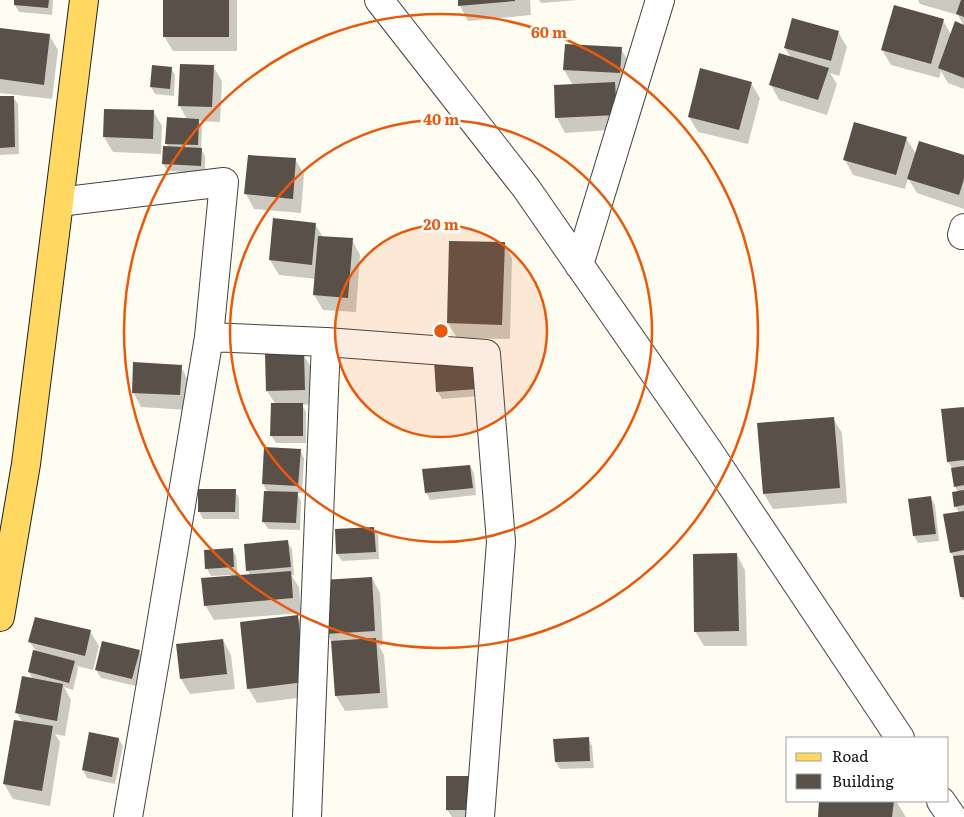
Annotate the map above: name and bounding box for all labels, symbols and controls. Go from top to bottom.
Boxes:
text: 60 m [531,20,567,43]
text: 40 m [423,107,459,130]
text: 20 m [423,212,459,235]
centre of rings [432,322,450,340]
legend [786,737,949,802]
text: Road [832,744,868,767]
text: Building [832,769,894,792]

